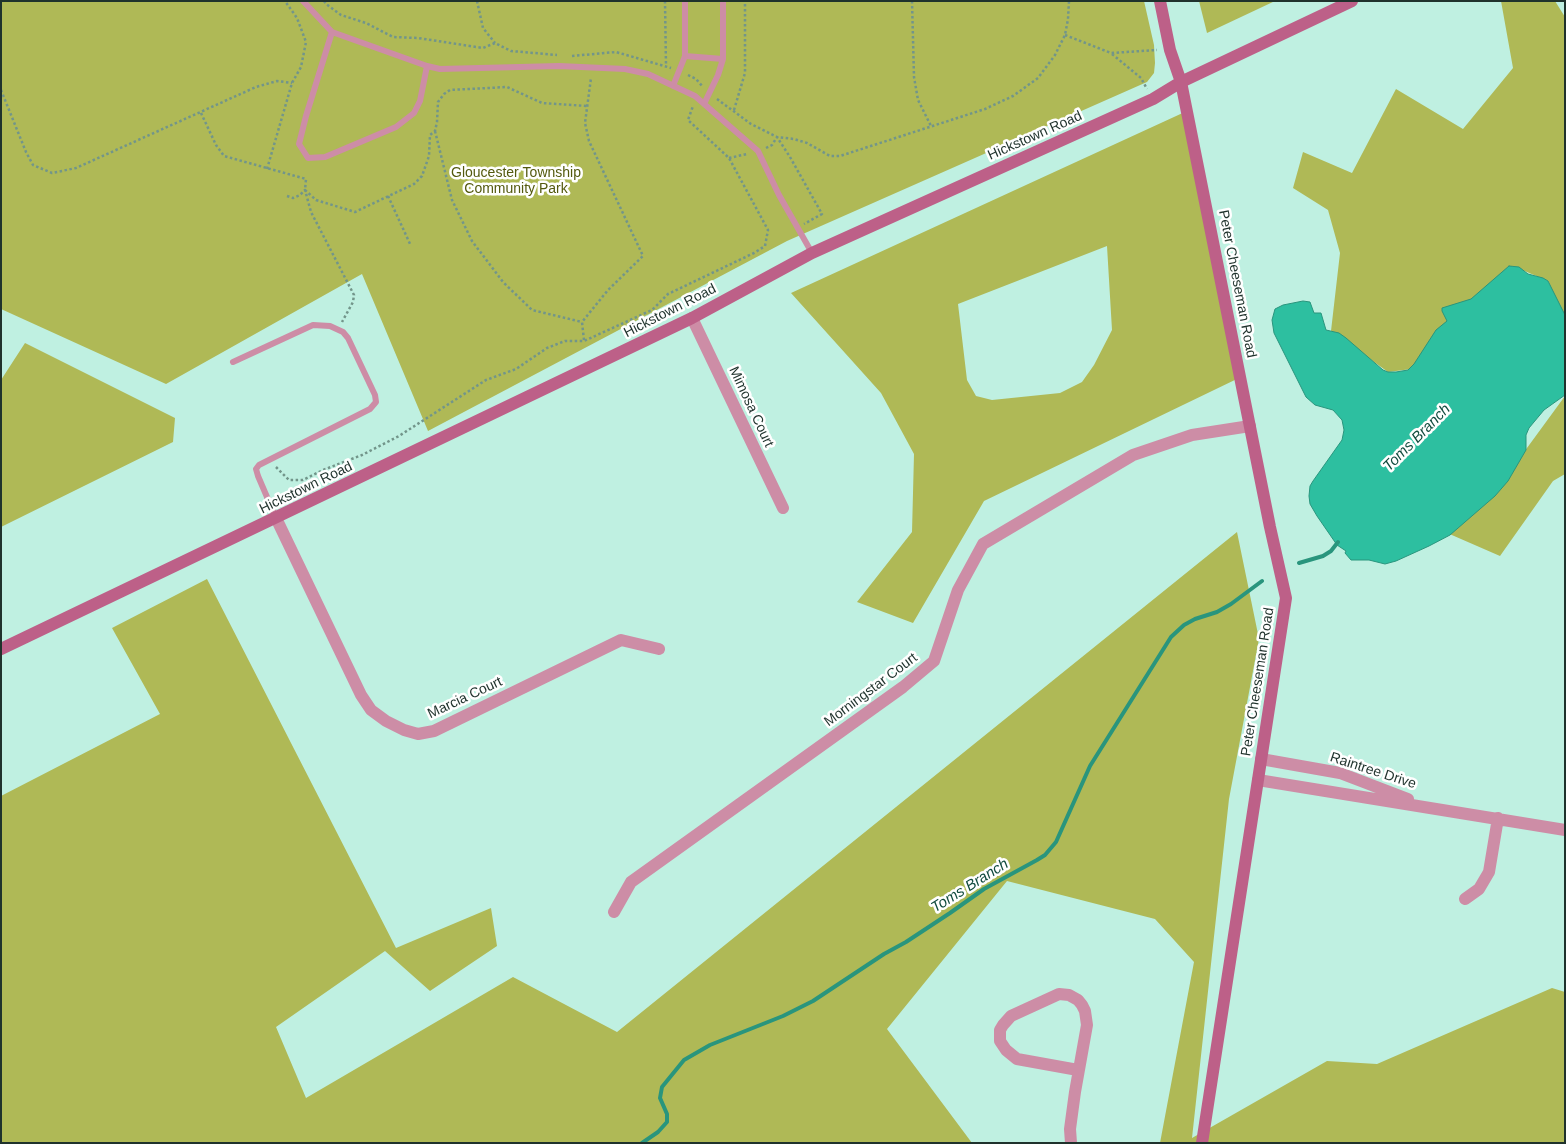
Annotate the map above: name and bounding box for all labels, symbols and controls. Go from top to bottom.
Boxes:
street label: Hickstown Road [985,108,1085,164]
park label: Gloucester Township Community Park [451,165,581,198]
street label: Peter Cheeseman Road [1214,209,1260,359]
street label: Hickstown Road [621,281,719,341]
street label: Mimosa Court [725,364,777,450]
water label: Toms Branch [1380,401,1454,475]
street label: Hickstown Road [257,458,355,518]
street label: Peter Cheeseman Road [1238,607,1278,757]
street label: Morningstar Court [821,650,921,730]
street label: Marcia Court [425,673,505,723]
street label: Raintree Drive [1328,749,1418,793]
water label: Toms Branch [928,855,1012,917]

